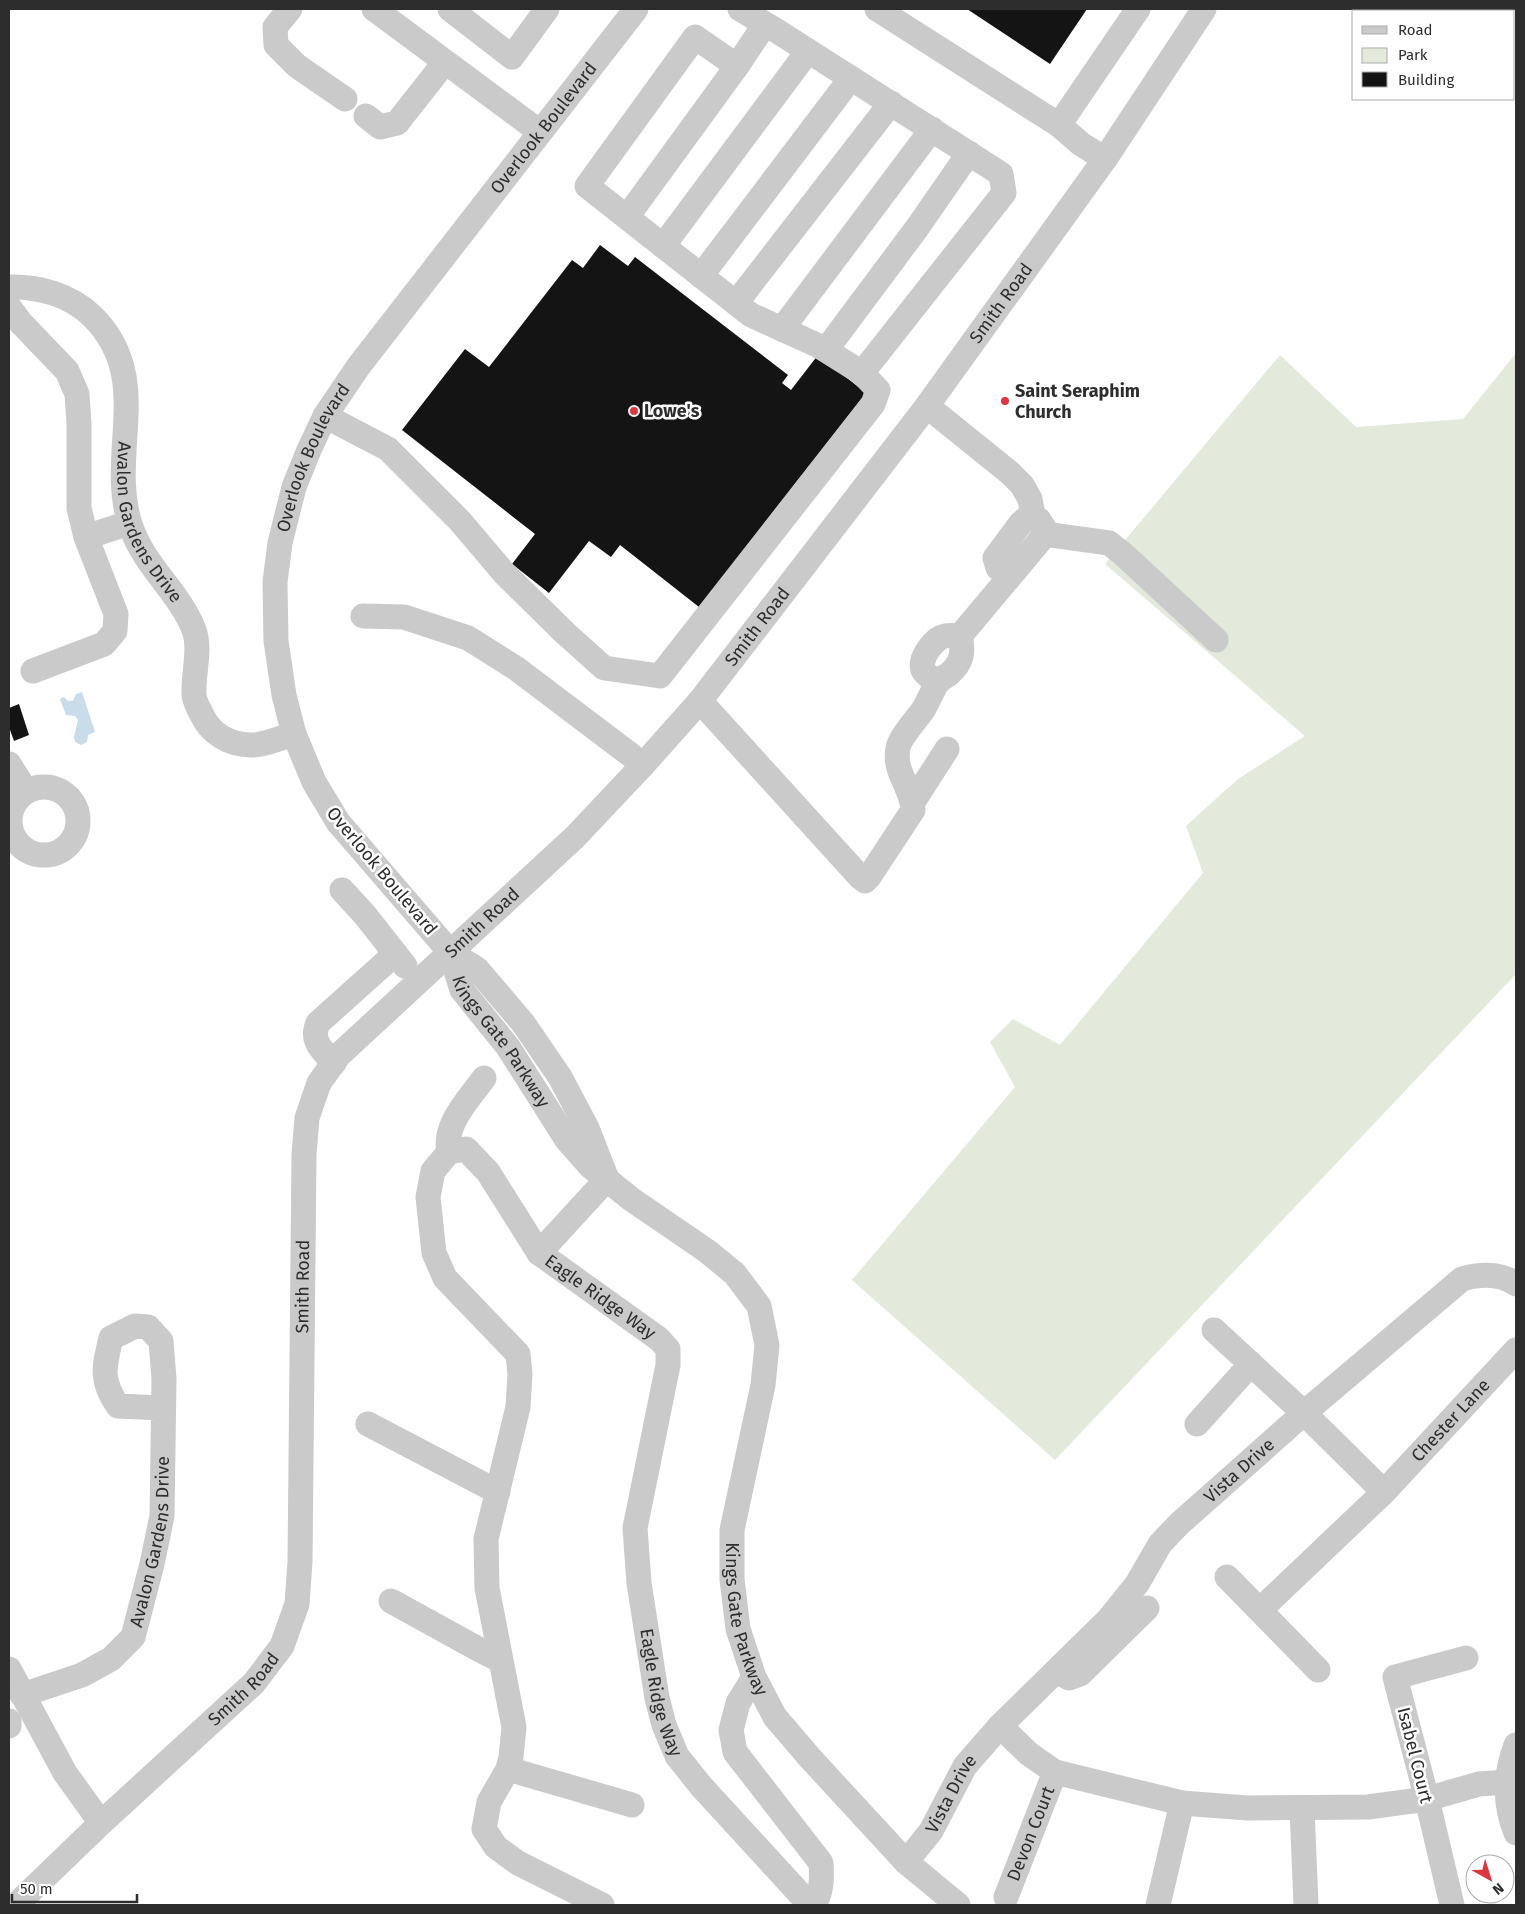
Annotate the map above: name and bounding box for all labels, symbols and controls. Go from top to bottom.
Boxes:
legend [1352,10,1515,100]
text: Road [1398,21,1433,39]
text: Park [1398,46,1428,64]
street label: Overlook Boulevard [486,58,601,198]
text: Building [1398,71,1454,89]
street label: Smith Road [965,259,1037,348]
street label: Overlook Boulevard [272,379,355,535]
place label: Saint Seraphim Church [1015,380,1140,423]
marker: Saint Seraphim Church [999,395,1011,407]
place label: Lowe's [644,400,700,422]
marker: Lowe's [628,405,640,417]
street label: Avalon Gardens Drive [112,441,187,607]
street label: Smith Road [720,583,795,670]
street label: Overlook Boulevard [322,802,442,940]
street label: Smith Road [440,883,524,963]
street label: Kings Gate Parkway [447,973,555,1112]
street label: Smith Road [291,1240,314,1334]
street label: Eagle Ridge Way [541,1250,660,1344]
street label: Chester Lane [1407,1374,1495,1466]
street label: Vista Drive [1199,1434,1279,1508]
street label: Avalon Gardens Drive [125,1456,174,1629]
street label: Kings Gate Parkway [721,1542,773,1699]
street label: Eagle Ridge Way [635,1627,687,1760]
street label: Smith Road [204,1648,284,1731]
street label: Isabel Court [1392,1705,1438,1806]
street label: Vista Drive [921,1750,981,1837]
street label: Devon Court [1002,1783,1060,1884]
north arrow [1465,1854,1515,1904]
scale bar [12,1872,138,1904]
text: N [1489,1879,1507,1898]
text: 50 m [20,1880,53,1898]

